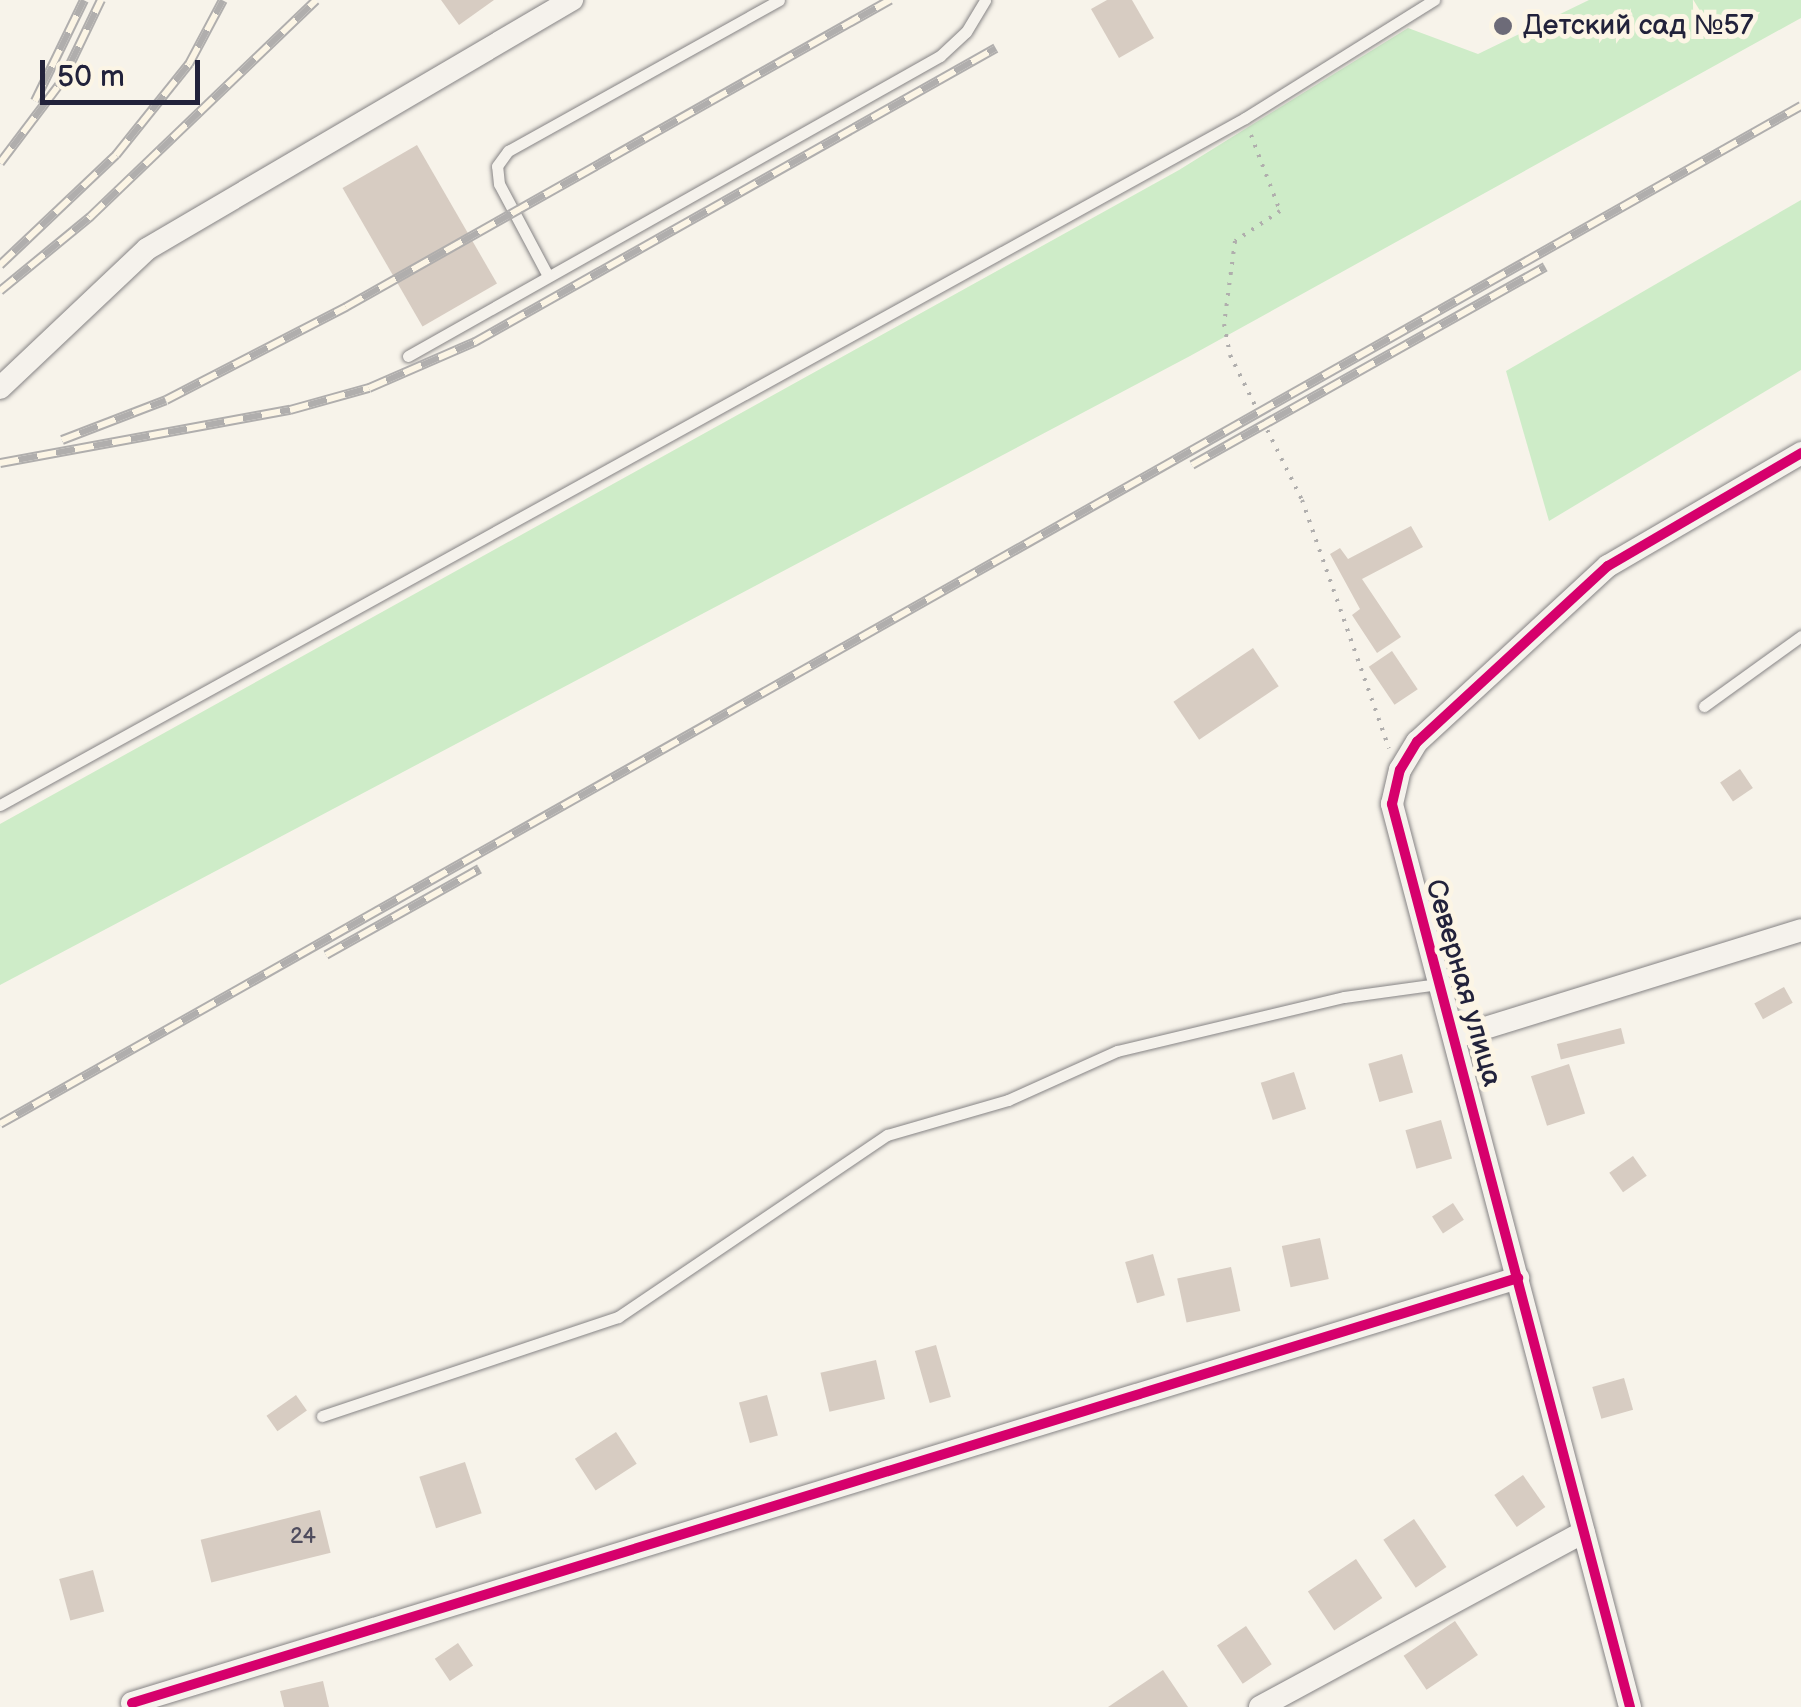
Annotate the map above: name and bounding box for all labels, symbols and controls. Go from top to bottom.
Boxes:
place label: Детский сад №57 [1523,9,1753,43]
marker: Детский сад №57 [1492,15,1514,37]
scale bar [45,40,205,102]
text: 50 m [57,59,125,95]
street label: Северная улица [1417,876,1509,1090]
house number: 24 [290,1524,316,1550]

